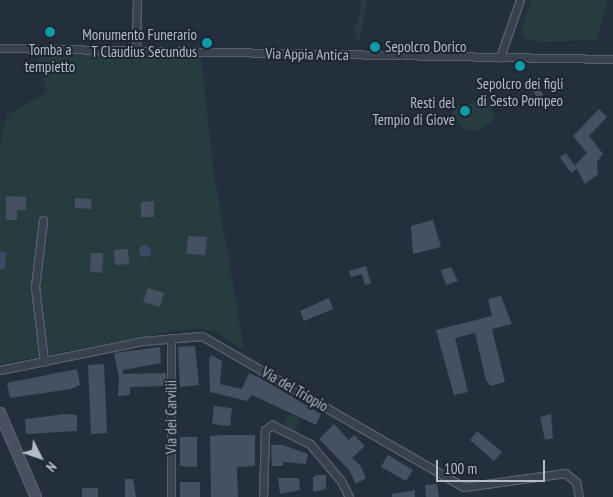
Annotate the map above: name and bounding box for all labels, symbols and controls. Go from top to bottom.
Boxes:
place label: Monumento Funerario T Claudius Secundus [82,25,197,60]
marker: Tomba a tempietto [44,26,56,38]
marker: Monumento Funerario T Claudius Secundus [201,37,213,49]
place label: Sepolcro Dorico [385,38,467,56]
place label: Tomba a tempietto [25,40,75,75]
marker: Sepolcro Dorico [369,41,381,53]
street label: Via Appia Antica [265,44,349,64]
marker: Sepolcro dei figli di Sesto Pompeo [514,60,526,72]
place label: Sepolcro dei figli di Sesto Pompeo [476,74,564,109]
place label: Resti del Tempio di Giove [373,93,455,128]
marker: Resti del Tempio di Giove [459,105,471,117]
street label: Via del Triopio [258,363,332,415]
street label: Via dei Carvilii [162,380,180,454]
north arrow [15,432,65,482]
scale bar [438,450,547,482]
text: N [42,458,61,476]
text: 100 m [444,459,477,478]

